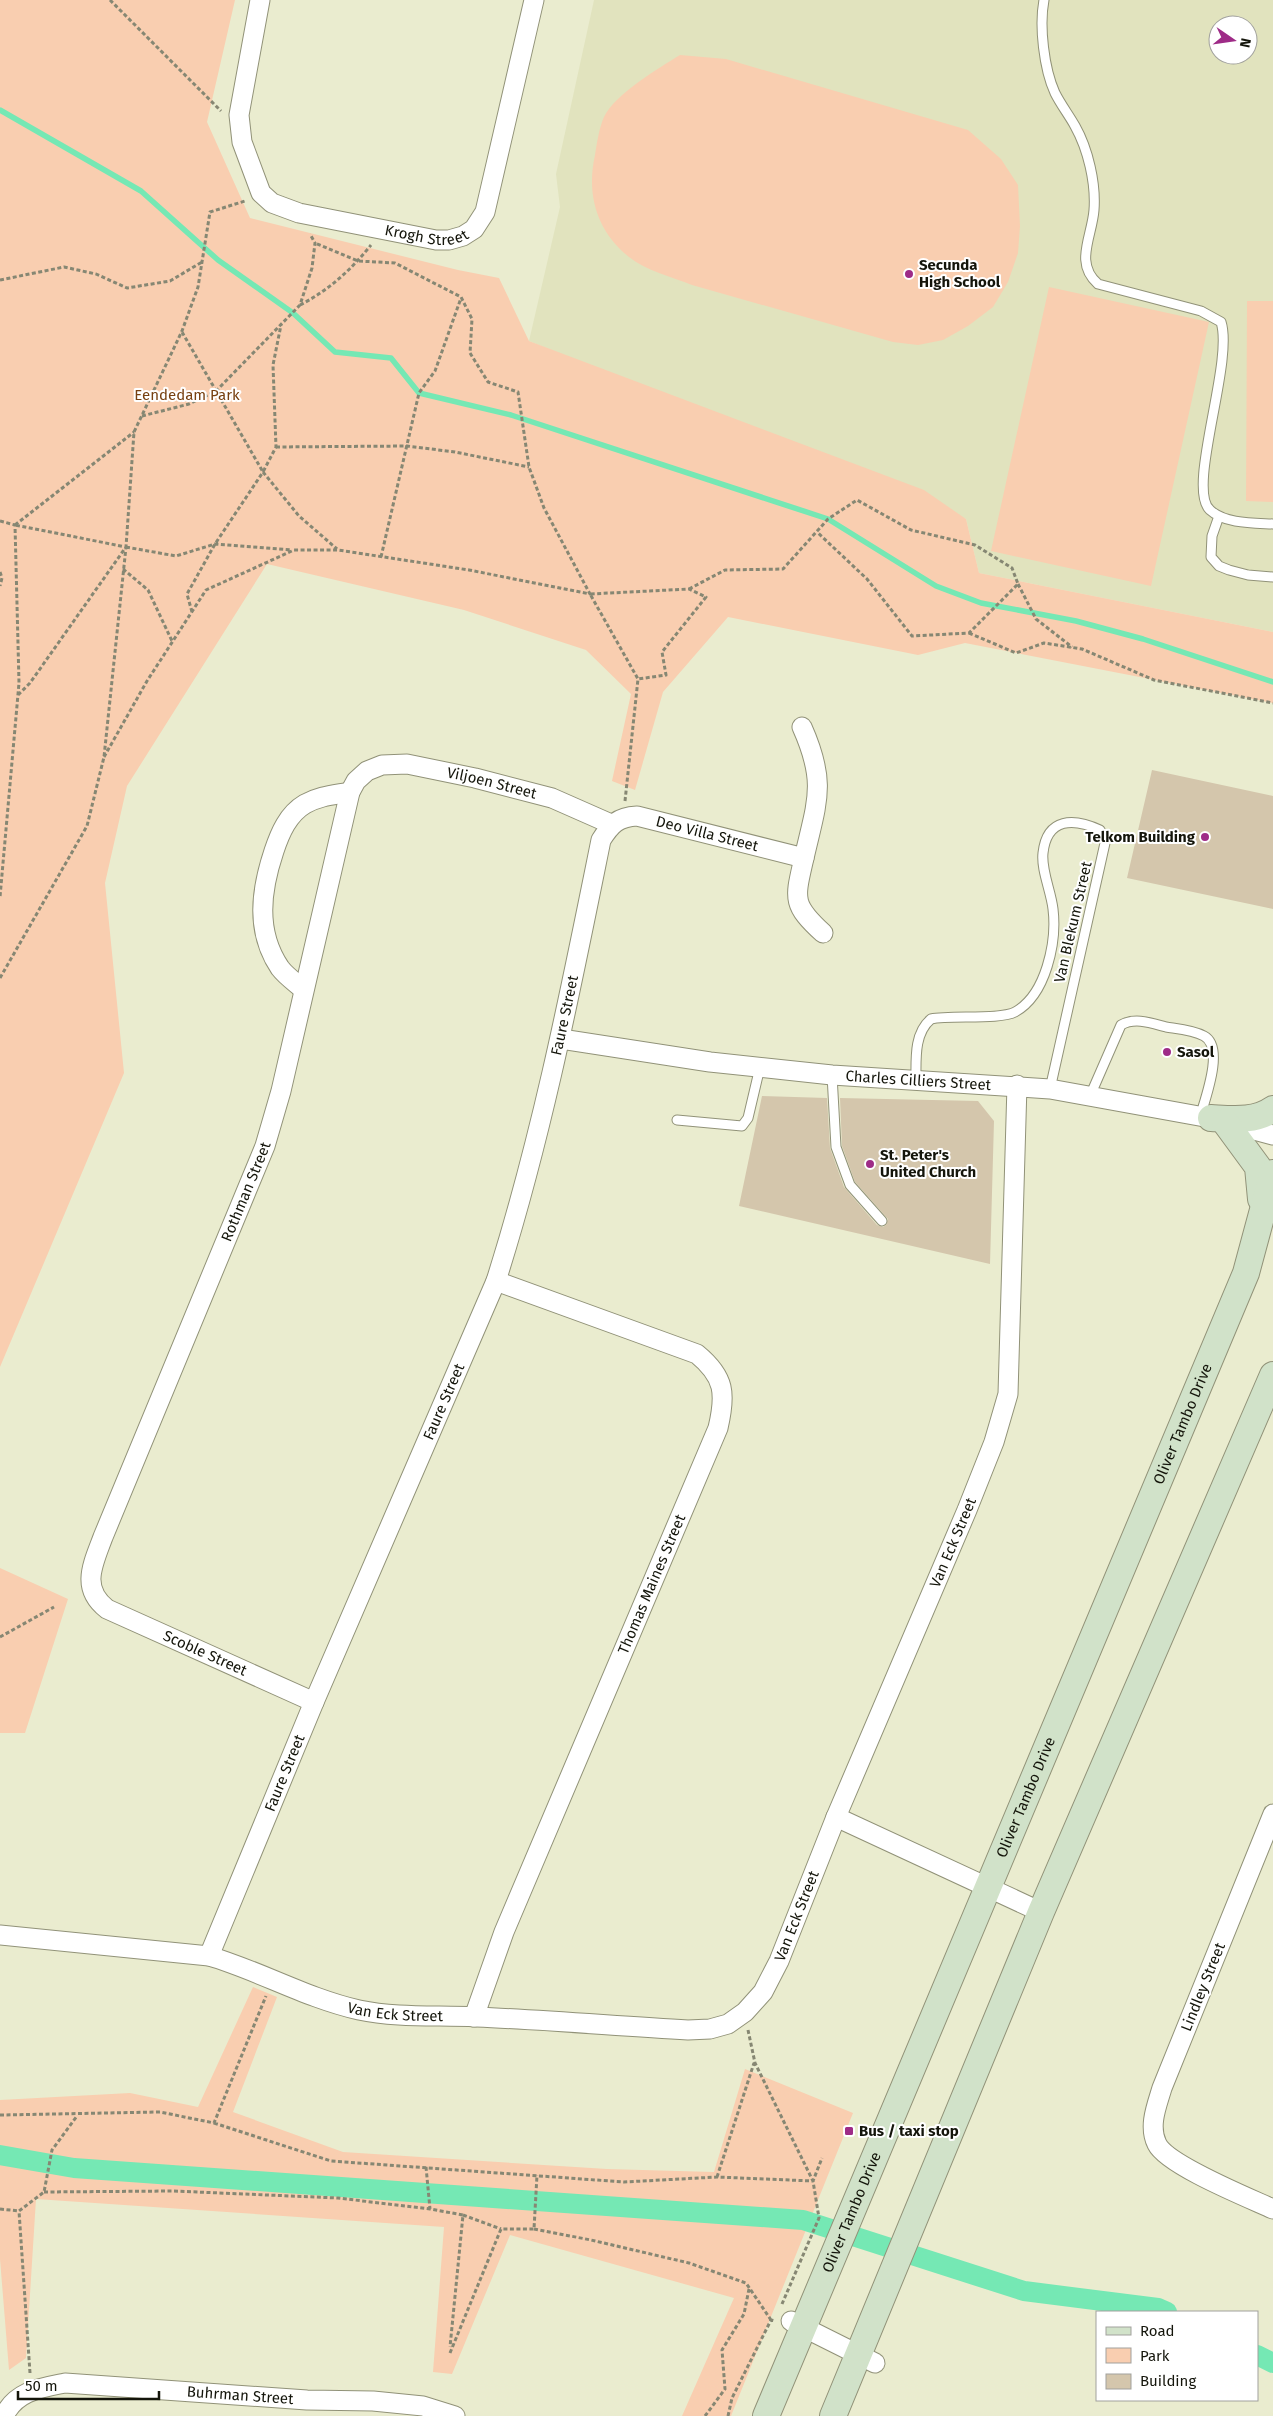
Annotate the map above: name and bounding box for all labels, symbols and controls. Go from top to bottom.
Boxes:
north arrow [1208,15,1258,65]
text: N [1236,36,1255,49]
street label: Krogh Street [383,221,472,249]
place label: Secunda High School [919,256,1001,291]
marker: Secunda High School [903,268,915,280]
park label: Eendedam Park [134,386,240,404]
street label: Viljoen Street [445,763,539,803]
street label: Deo Villa Street [654,812,761,855]
place label: Telkom Building [1085,828,1196,846]
marker: Telkom Building [1199,831,1211,843]
street label: Van Blekum Street [1050,859,1096,984]
street label: Faure Street [547,973,582,1057]
place label: Sasol [1177,1043,1215,1061]
marker: Sasol [1161,1046,1173,1058]
street label: Charles Cilliers Street [845,1067,992,1094]
street label: Rothman Street [217,1139,275,1244]
place label: St. Peter's United Church [880,1146,976,1181]
marker: St. Peter's United Church [864,1158,876,1170]
street label: Faure Street [419,1360,469,1443]
street label: Oliver Tambo Drive [1149,1361,1216,1487]
street label: Van Eck Street [926,1494,980,1590]
street label: Thomas Maines Street [614,1511,690,1657]
street label: Scoble Street [160,1626,250,1680]
street label: Faure Street [261,1731,309,1814]
street label: Oliver Tambo Drive [992,1734,1059,1860]
street label: Van Eck Street [771,1868,823,1964]
street label: Lindley Street [1177,1940,1229,2034]
street label: Van Eck Street [345,1998,444,2025]
place label: Bus / taxi stop [859,2122,959,2140]
marker: Bus / taxi stop [843,2125,855,2137]
street label: Oliver Tambo Drive [818,2149,885,2275]
legend [1096,2311,1258,2401]
text: Road [1140,2322,1175,2340]
text: Park [1140,2347,1170,2365]
scale bar [18,2368,159,2400]
text: Building [1140,2372,1196,2390]
text: 50 m [25,2377,58,2395]
street label: Buhrman Street [186,2383,295,2408]

